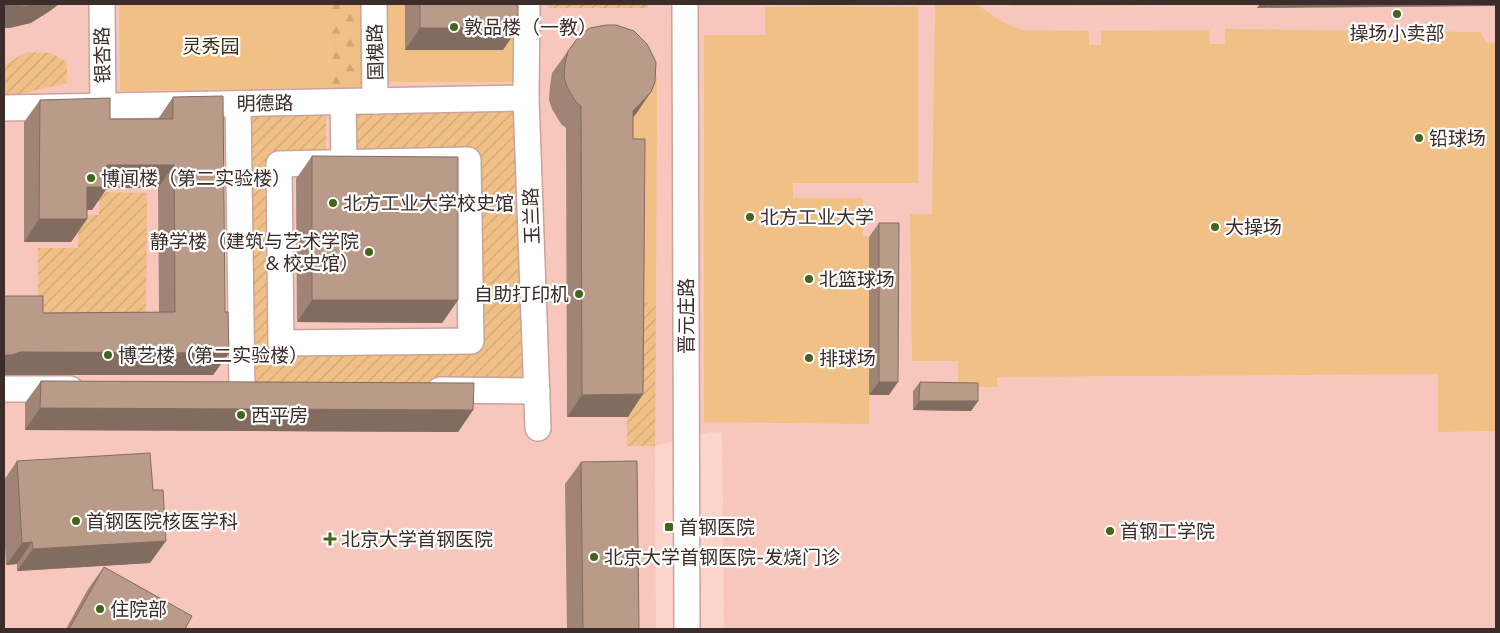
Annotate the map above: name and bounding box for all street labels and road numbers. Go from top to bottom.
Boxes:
street label: 国槐路 [363,23,386,81]
street label: 银杏路 [90,26,113,84]
street label: 明德路 [236,91,294,114]
street label: 玉兰路 [518,187,543,245]
street label: 晋元庄路 [674,278,697,354]

